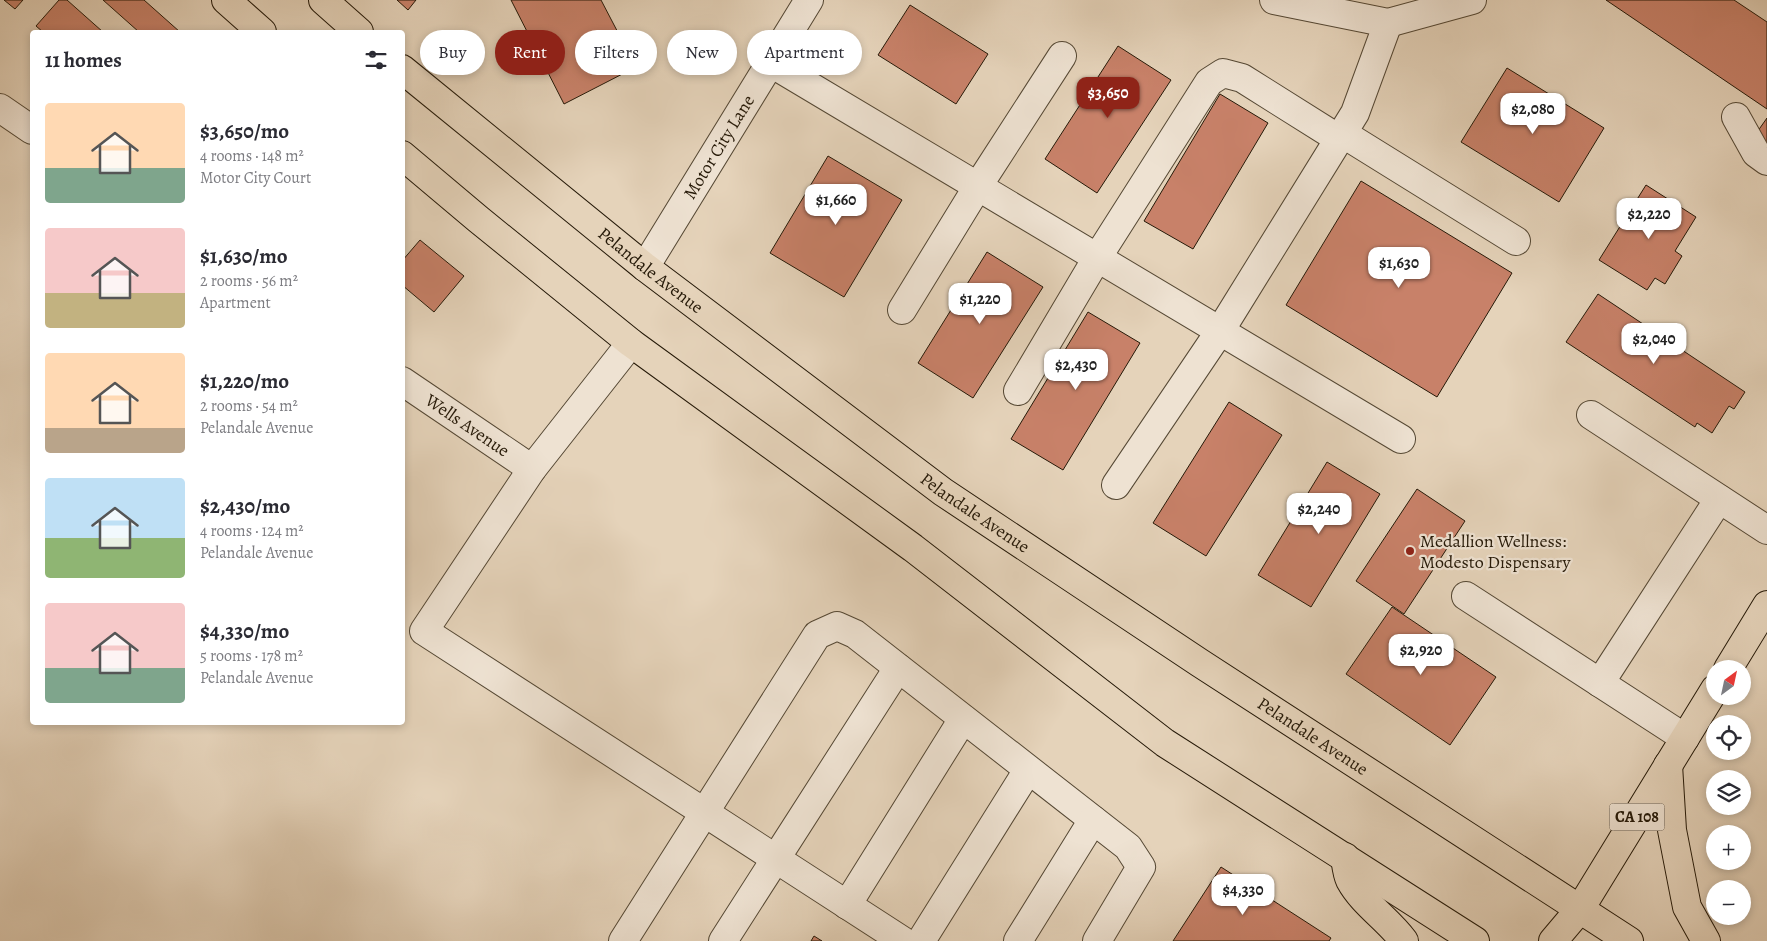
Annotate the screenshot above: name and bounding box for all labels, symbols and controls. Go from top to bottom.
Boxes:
chip: Buy [420,30,485,75]
chip: Rent [495,30,565,75]
chip: Filters [575,30,657,75]
chip: New [667,30,737,75]
chip: Apartment [747,30,862,75]
text: 11 homes [45,46,122,74]
icon: filters [362,46,390,74]
pin: $3,650 [1067,76,1149,119]
text: $3,650 [1088,82,1129,104]
street label: Motor City Lane [678,90,760,204]
pin: $2,080 [1492,92,1574,135]
text: $2,080 [1511,98,1555,120]
text: $3,650/mo [200,117,289,145]
icon: home [85,123,145,183]
text: 4 rooms · 148 m² [200,145,304,167]
text: Motor City Court [200,167,311,189]
pin: $1,660 [795,184,877,226]
text: $1,660 [816,189,856,211]
pin: $2,220 [1608,198,1690,240]
text: $2,220 [1628,203,1671,225]
street label: Pelandale Avenue [593,222,708,319]
text: $1,630/mo [200,242,288,270]
pin: $1,630 [1358,246,1440,289]
icon: home [85,248,145,308]
text: $1,630 [1379,252,1419,274]
text: 2 rooms · 56 m² [200,270,298,292]
pin: $1,220 [939,282,1021,325]
text: $1,220 [960,288,1001,310]
text: Apartment [200,292,271,314]
pin: $2,040 [1613,322,1695,365]
text: $2,040 [1632,328,1676,350]
pin: $2,430 [1035,348,1117,391]
text: $2,430 [1055,354,1097,376]
text: $1,220/mo [200,367,289,395]
icon: home [85,373,145,433]
street label: Wells Avenue [420,388,514,462]
text: 2 rooms · 54 m² [200,395,298,417]
text: Pelandale Avenue [200,417,313,439]
street label: Pelandale Avenue [915,467,1035,558]
text: $2,430/mo [200,492,290,520]
pin: $2,240 [1278,492,1360,535]
icon: home [85,498,145,558]
text: $2,240 [1298,498,1340,520]
text: 4 rooms · 124 m² [200,520,304,542]
place label: Medallion Wellness: Modesto Dispensary [1420,529,1571,574]
text: Pelandale Avenue [200,542,313,564]
marker: Medallion Wellness: Modesto Dispensary [1404,545,1416,557]
text: $4,330/mo [200,617,289,645]
icon: home [85,623,145,683]
pin: $2,920 [1380,634,1462,676]
text: $2,920 [1400,639,1442,661]
text: 5 rooms · 178 m² [200,645,303,667]
north arrow [1706,660,1751,705]
map controls [1706,660,1751,925]
text: Pelandale Avenue [200,667,313,689]
street label: Pelandale Avenue [1253,691,1373,781]
button: locate [1706,715,1751,760]
button: layers [1706,770,1751,815]
road number: CA 108 [1610,804,1664,830]
button: + [1706,825,1751,870]
pin: $4,330 [1202,874,1284,916]
text: $4,330 [1222,879,1264,901]
button: − [1706,880,1751,925]

